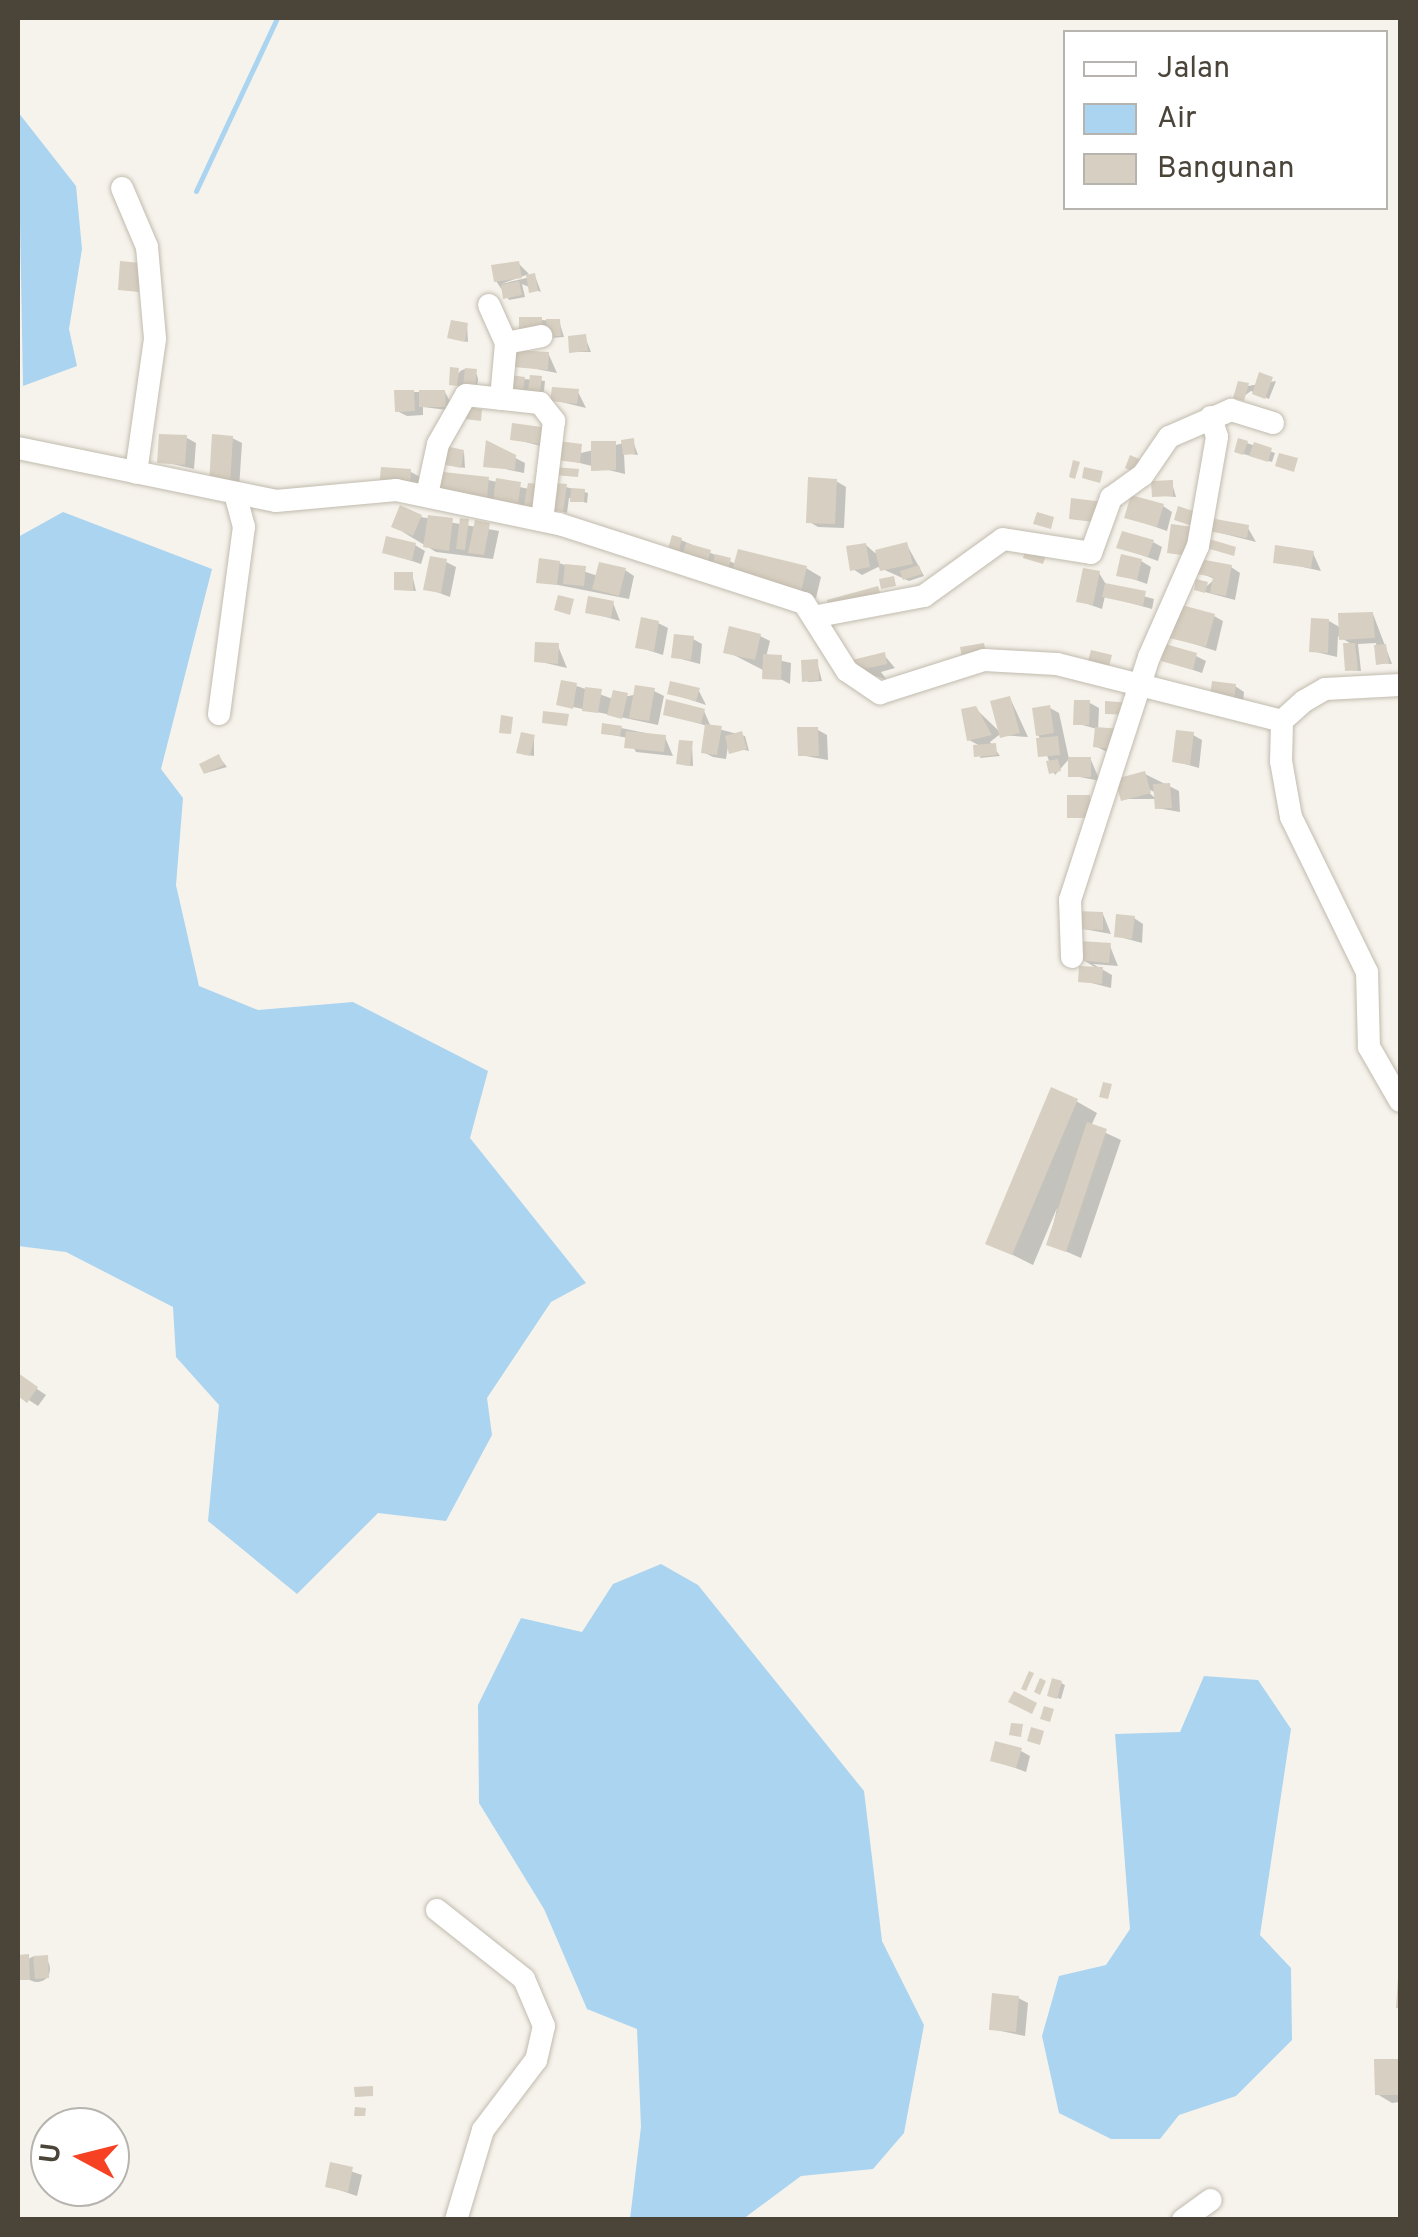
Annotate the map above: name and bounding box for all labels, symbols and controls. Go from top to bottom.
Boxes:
legend [1063,30,1388,210]
text: Jalan [1157,51,1230,88]
text: Air [1157,101,1197,138]
text: Bangunan [1157,151,1295,188]
north arrow [30,2107,130,2207]
text: U [33,2141,71,2166]

